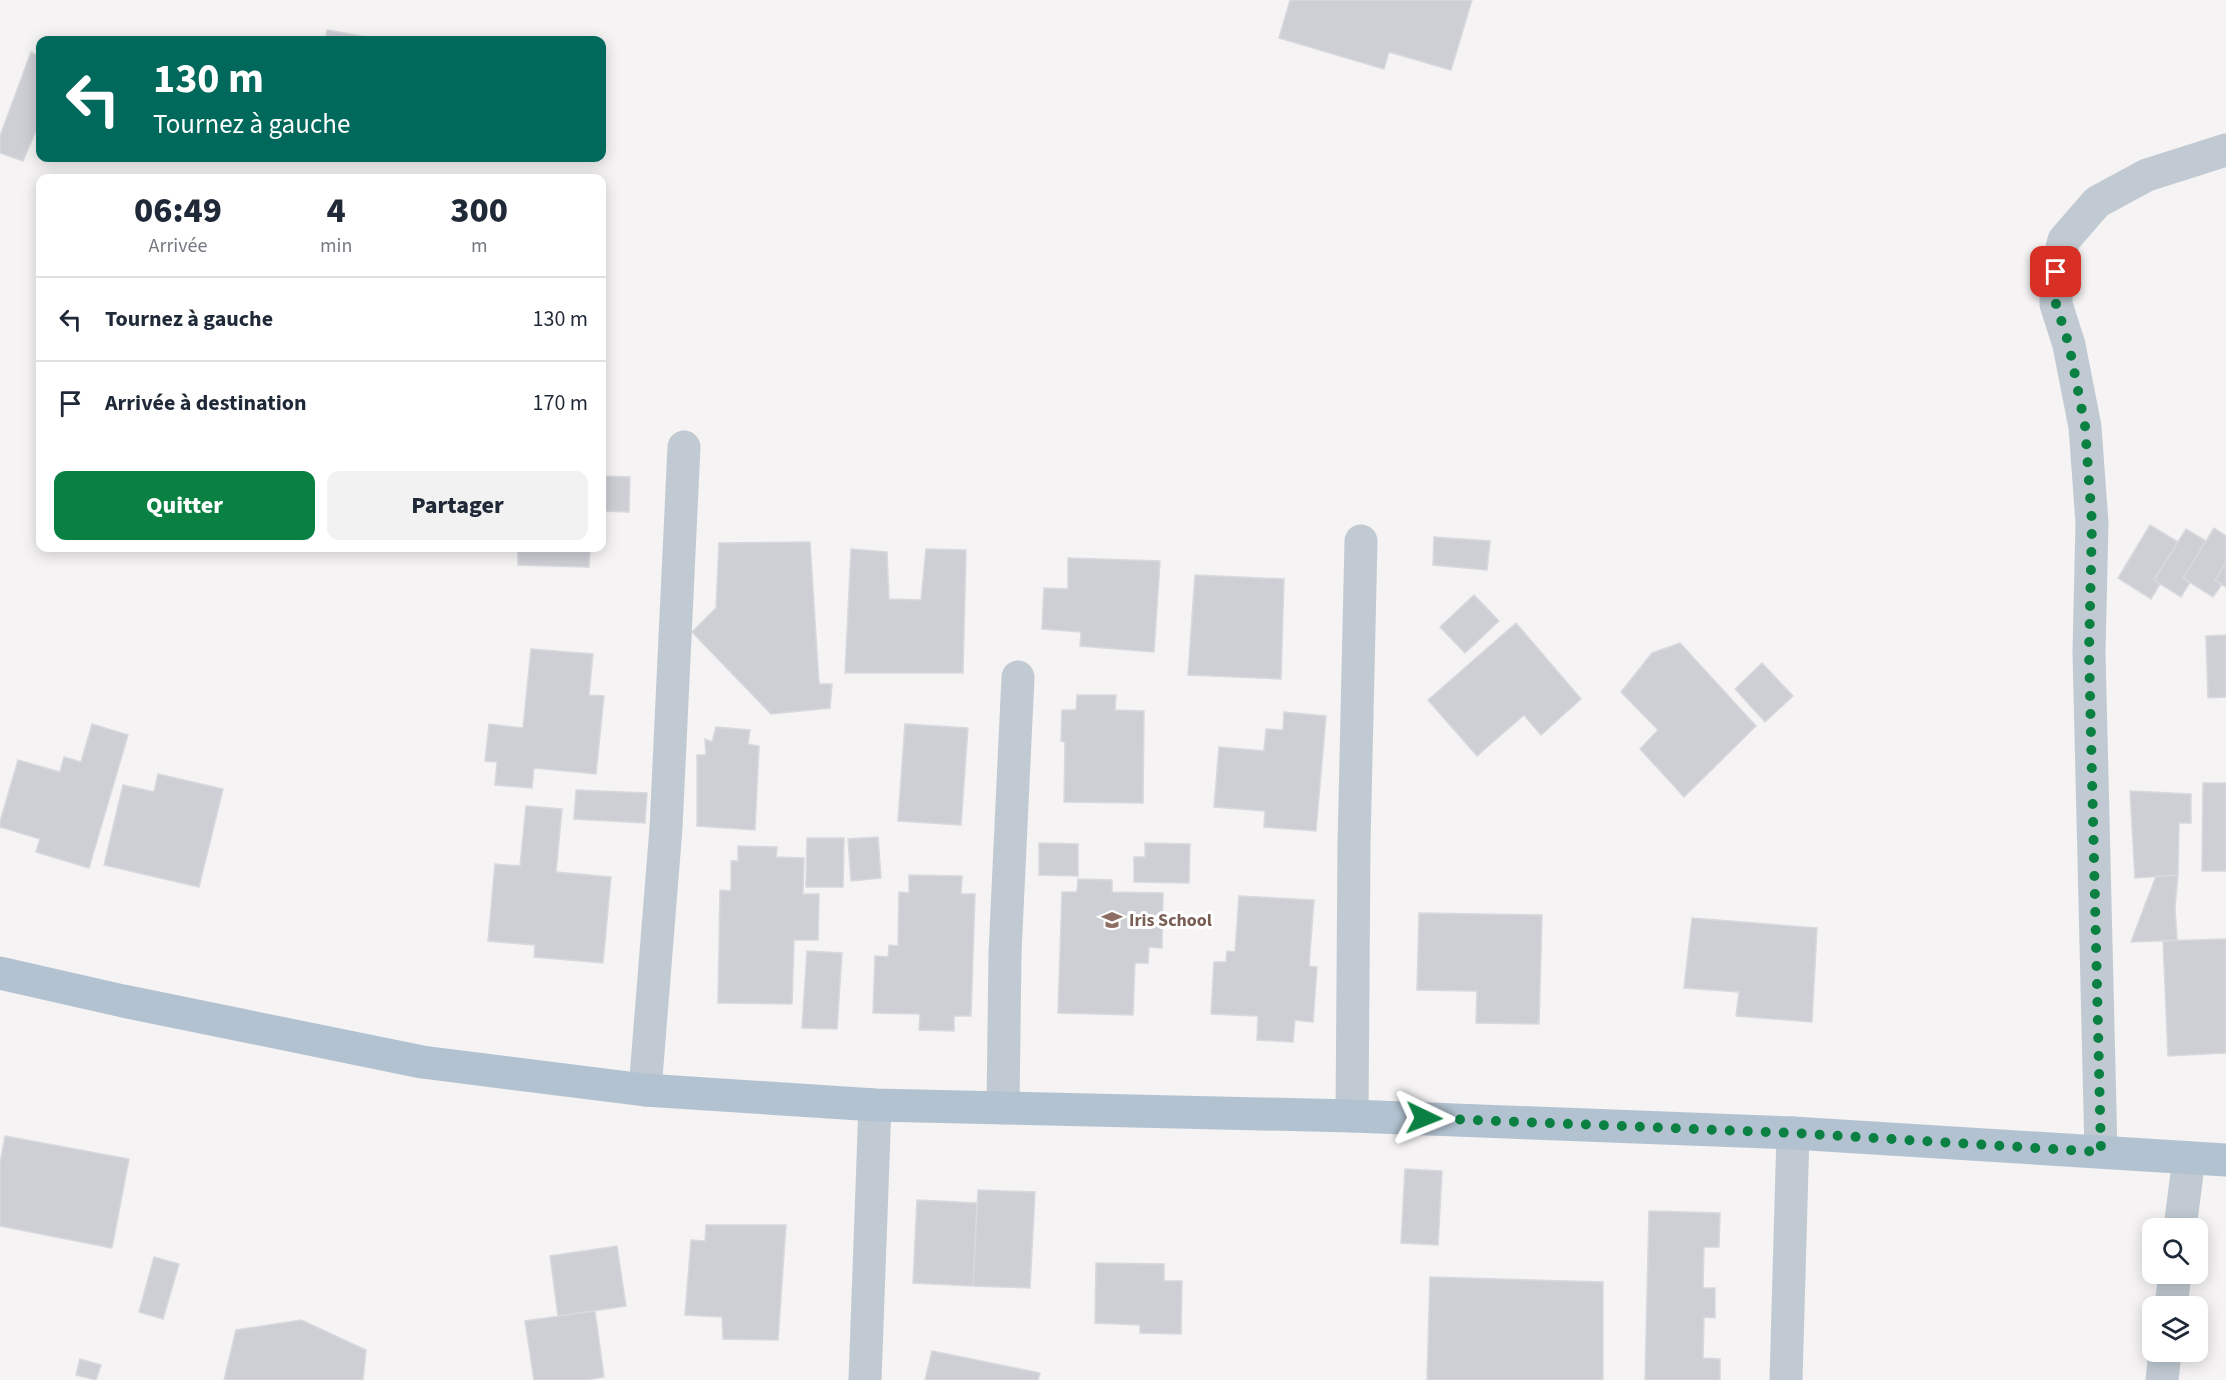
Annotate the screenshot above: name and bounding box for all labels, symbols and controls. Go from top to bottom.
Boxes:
text: 130 m [153,49,264,109]
icon: left [54,60,132,138]
text: Tournez à gauche [153,105,350,144]
text: 06:49 [134,185,222,236]
text: 4 [327,185,346,236]
text: 300 [450,185,508,236]
text: Arrivée [149,232,207,260]
text: min [320,232,352,260]
text: m [471,232,487,260]
pin [2030,246,2081,297]
icon: arrive [2039,255,2072,288]
icon: left [54,303,87,336]
text: Tournez à gauche [105,303,273,335]
text: 130 m [533,303,588,335]
icon: arrive [54,387,87,420]
text: Arrivée à destination [105,387,307,419]
text: 170 m [533,387,588,419]
button: Quitter [54,471,315,540]
button: Partager [327,471,588,540]
school or university icon: Iris School [1100,908,1124,932]
place label: Iris School [1129,908,1212,933]
position arrow [1392,1086,1456,1150]
map controls [2142,1218,2208,1362]
button: search [2142,1218,2208,1284]
button: layers [2142,1296,2208,1362]

